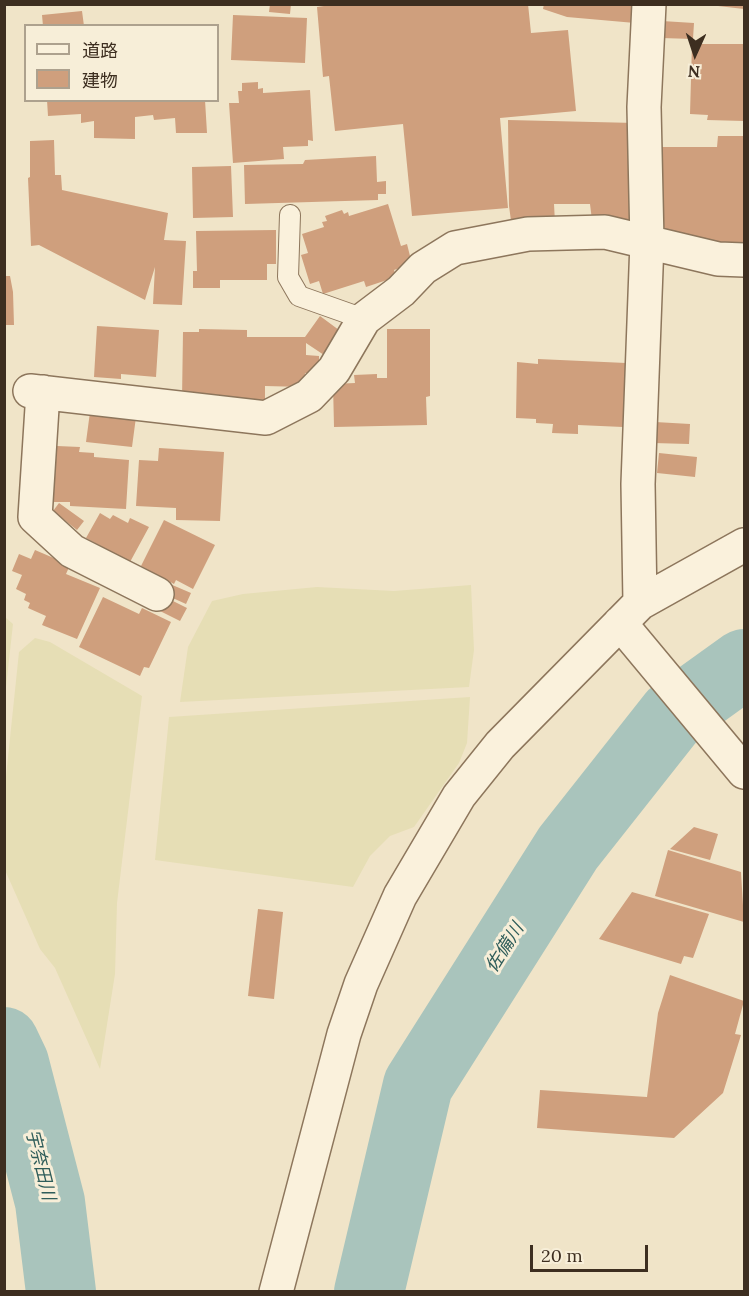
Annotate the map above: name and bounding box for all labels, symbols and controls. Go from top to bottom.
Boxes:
legend [24,24,219,102]
north arrow [665,24,725,84]
text: 道路 [82,39,118,62]
text: N [687,62,701,82]
text: 建物 [82,69,118,92]
water label: 佐備川 [482,919,528,977]
water label: 宇奈田川 [21,1127,59,1203]
scale bar [533,1233,652,1271]
text: 20 m [541,1244,583,1267]

